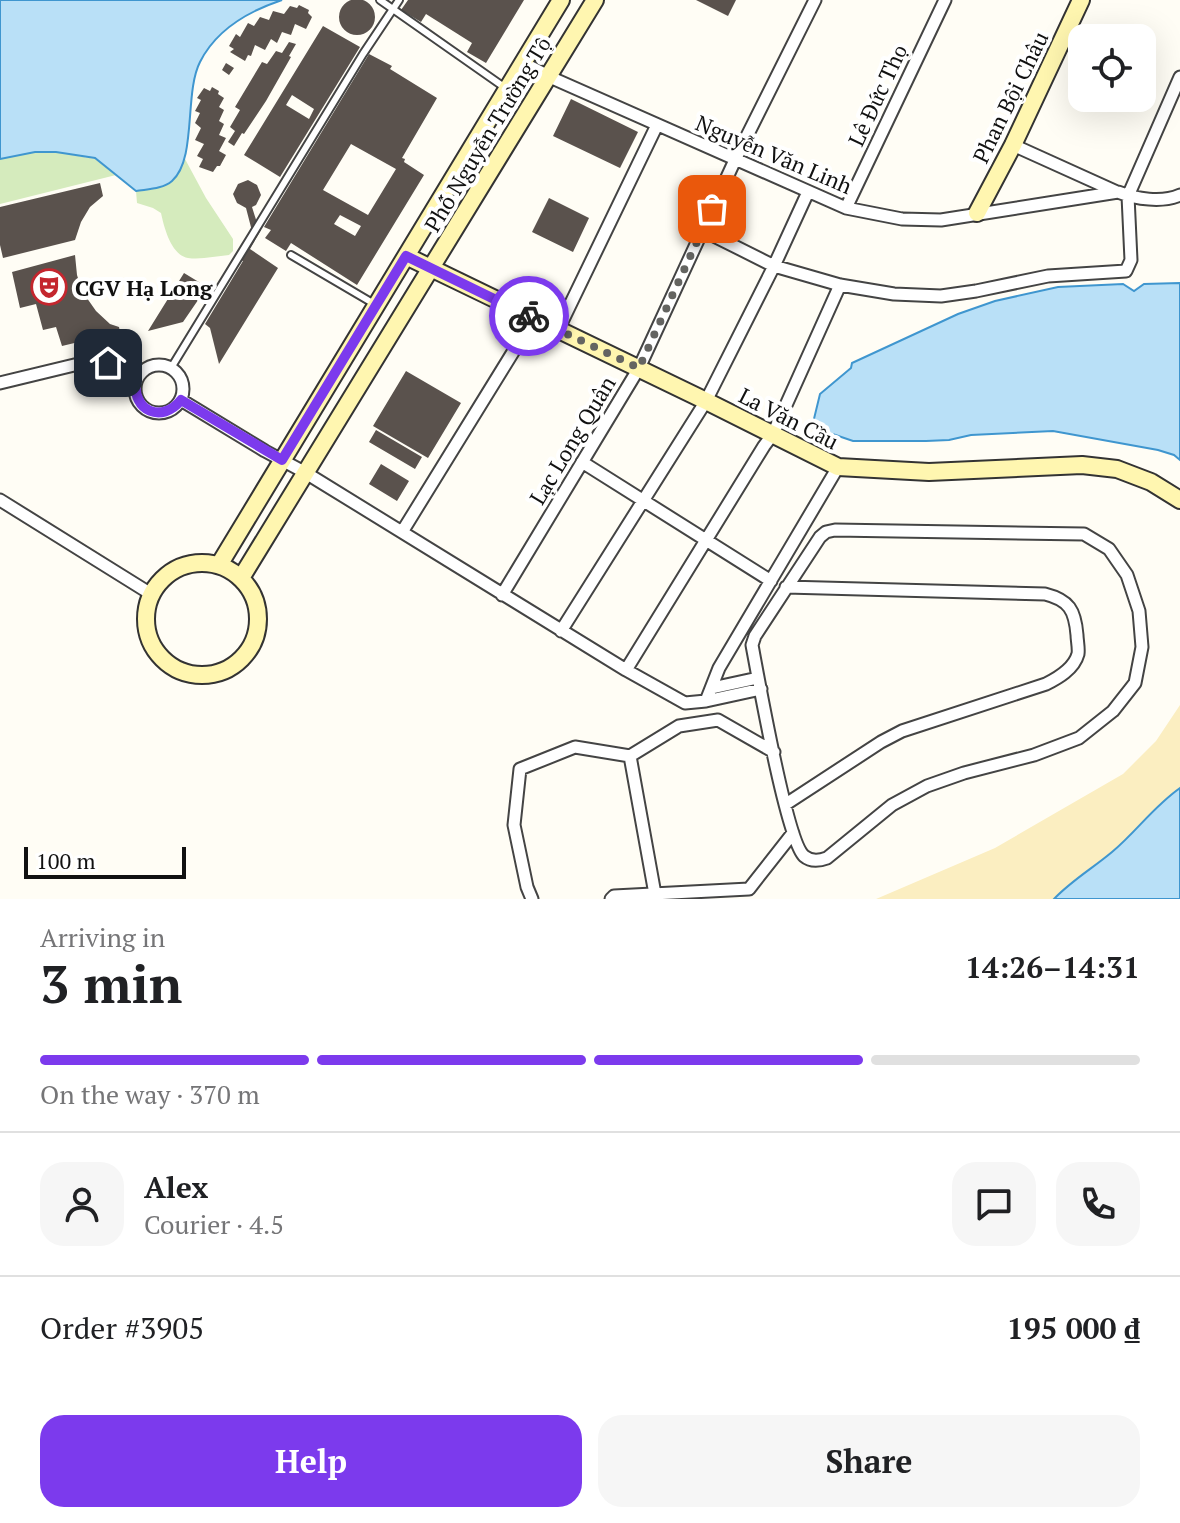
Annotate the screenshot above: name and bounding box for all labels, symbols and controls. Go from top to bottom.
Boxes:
map controls [1068,24,1156,112]
button: locate [1068,24,1156,112]
street label: Phan Bội Châu [966,26,1055,168]
street label: Phố Nguyễn Trường Tộ [417,31,557,237]
street label: Lê Đức Thọ [841,39,913,151]
street label: Nguyễn Văn Linh [691,108,857,200]
pin [678,175,746,243]
icon: bag [690,187,734,231]
theatre icon: CGV Hạ Long [30,268,68,306]
place label: CGV Hạ Long [75,273,213,302]
courier [489,276,569,356]
icon: bike [507,294,551,338]
pin [74,329,142,397]
icon: home [86,341,130,385]
street label: Lạc Long Quân [522,370,622,510]
street label: La Văn Cầu [734,381,844,456]
scale bar [24,843,186,879]
text: 100 m [36,846,96,875]
text: Arriving in [40,920,165,954]
text: 14:26–14:31 [965,947,1140,987]
text: 3 min [40,949,182,1018]
text: On the way · 370 m [40,1077,260,1111]
button: person [40,1162,124,1246]
button: chat [952,1162,1036,1246]
button: phone [1056,1162,1140,1246]
text: Alex [144,1167,208,1207]
text: Courier · 4.5 [144,1207,284,1241]
text: Order #3905 [40,1308,204,1348]
text: 195 000 ₫ [1007,1308,1140,1348]
button: Help [40,1415,582,1507]
button: Share [598,1415,1140,1507]

